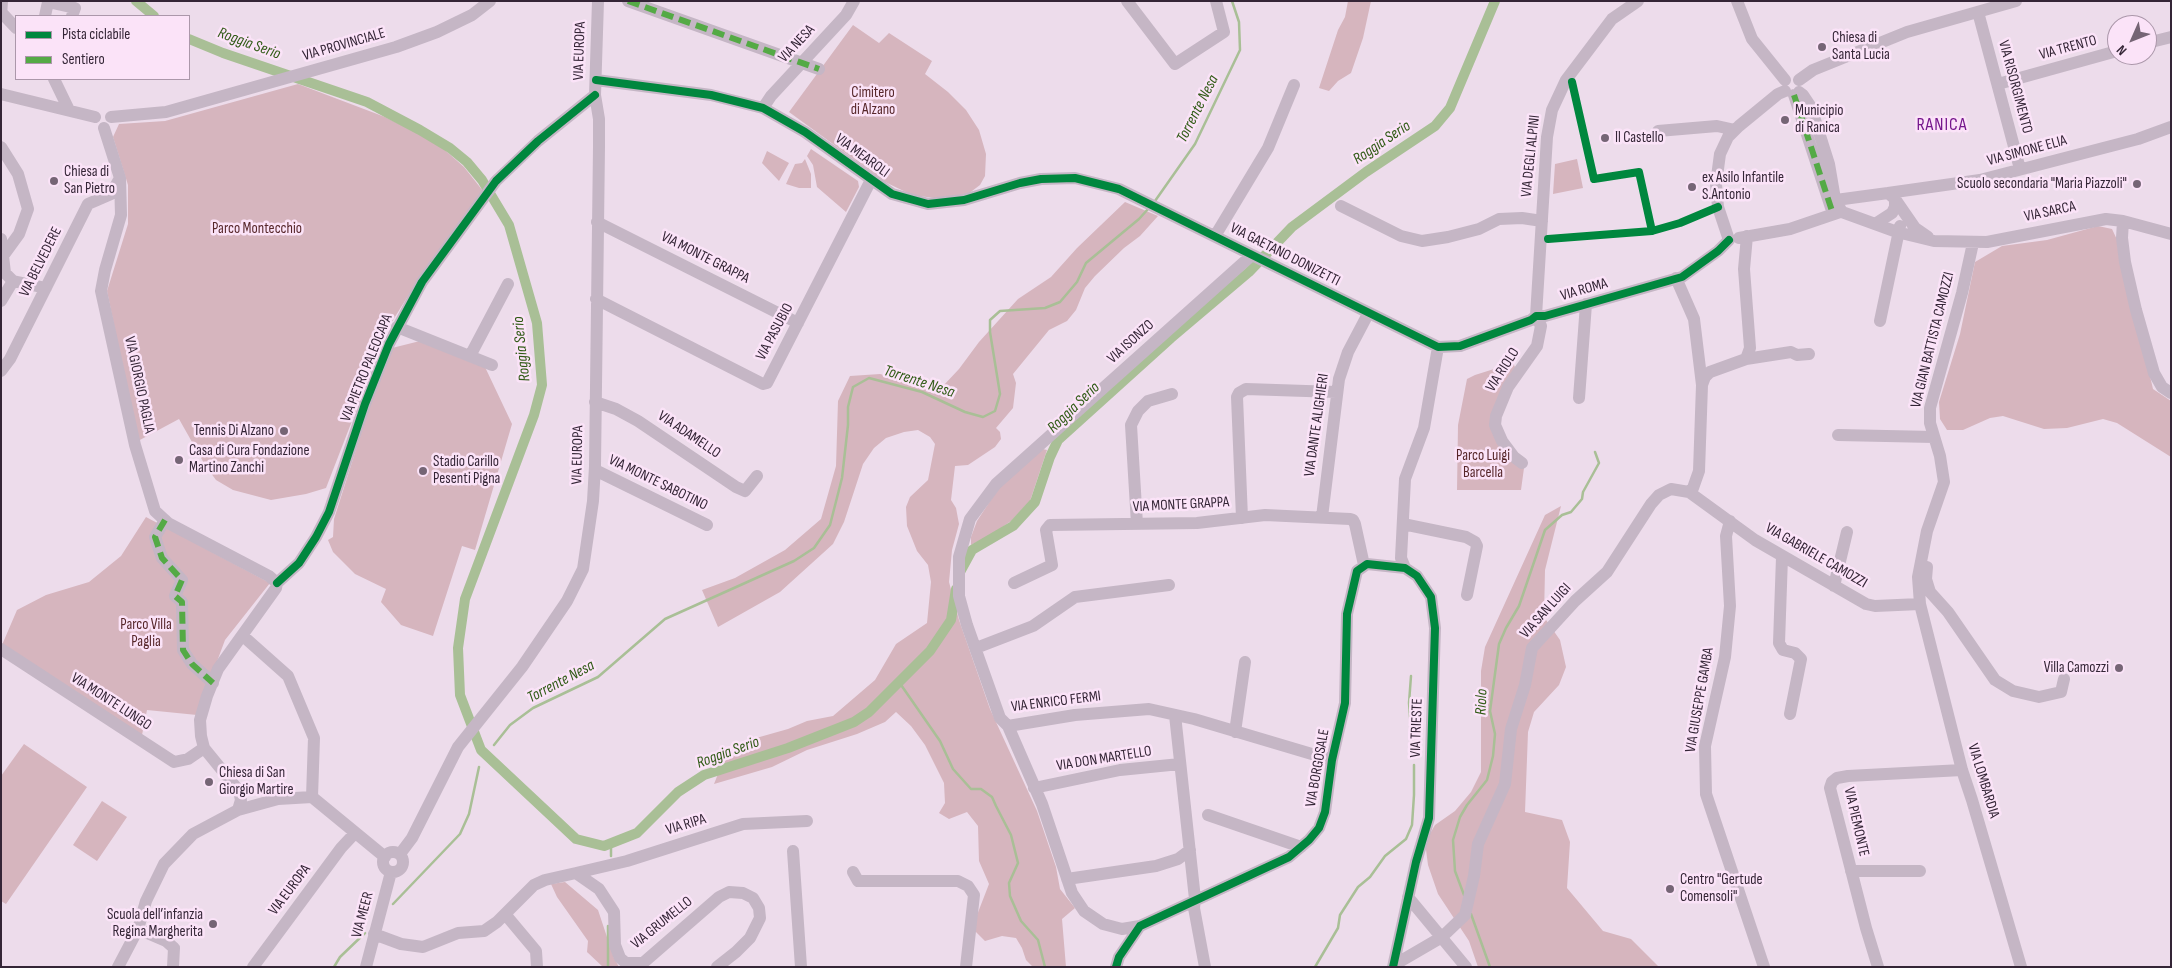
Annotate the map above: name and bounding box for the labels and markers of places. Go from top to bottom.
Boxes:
place label: Chiesa di Santa Lucia [1832,29,1890,64]
marker: Chiesa di Santa Lucia [1816,41,1828,53]
place label: Municipio di Ranica [1795,102,1843,137]
marker: Municipio di Ranica [1779,114,1791,126]
place label: Il Castello [1615,129,1664,147]
marker: Il Castello [1599,132,1611,144]
place label: Chiesa di San Pietro [64,163,115,198]
place label: ex Asilo Infantile S.Antonio [1702,169,1784,204]
marker: Chiesa di San Pietro [48,175,60,187]
place label: Scuolo secondaria "Maria Piazzoli" [1957,175,2127,193]
marker: Scuolo secondaria "Maria Piazzoli" [2131,178,2143,190]
marker: ex Asilo Infantile S.Antonio [1686,181,1698,193]
place label: Tennis Di Alzano [194,422,274,440]
marker: Tennis Di Alzano [278,425,290,437]
place label: Casa di Cura Fondazione Martino Zanchi [189,442,309,477]
place label: Stadio Carillo Pesenti Pigna [433,453,500,488]
marker: Casa di Cura Fondazione Martino Zanchi [173,454,185,466]
marker: Stadio Carillo Pesenti Pigna [417,465,429,477]
place label: Villa Camozzi [2044,659,2109,677]
marker: Villa Camozzi [2113,662,2125,674]
place label: Chiesa di San Giorgio Martire [219,764,293,799]
marker: Chiesa di San Giorgio Martire [203,776,215,788]
place label: Centro "Gertude Comensoli" [1680,871,1762,906]
marker: Centro "Gertude Comensoli" [1664,883,1676,895]
place label: Scuola dell’infanzia Regina Margherita [107,906,203,941]
marker: Scuola dell’infanzia Regina Margherita [207,918,219,930]

